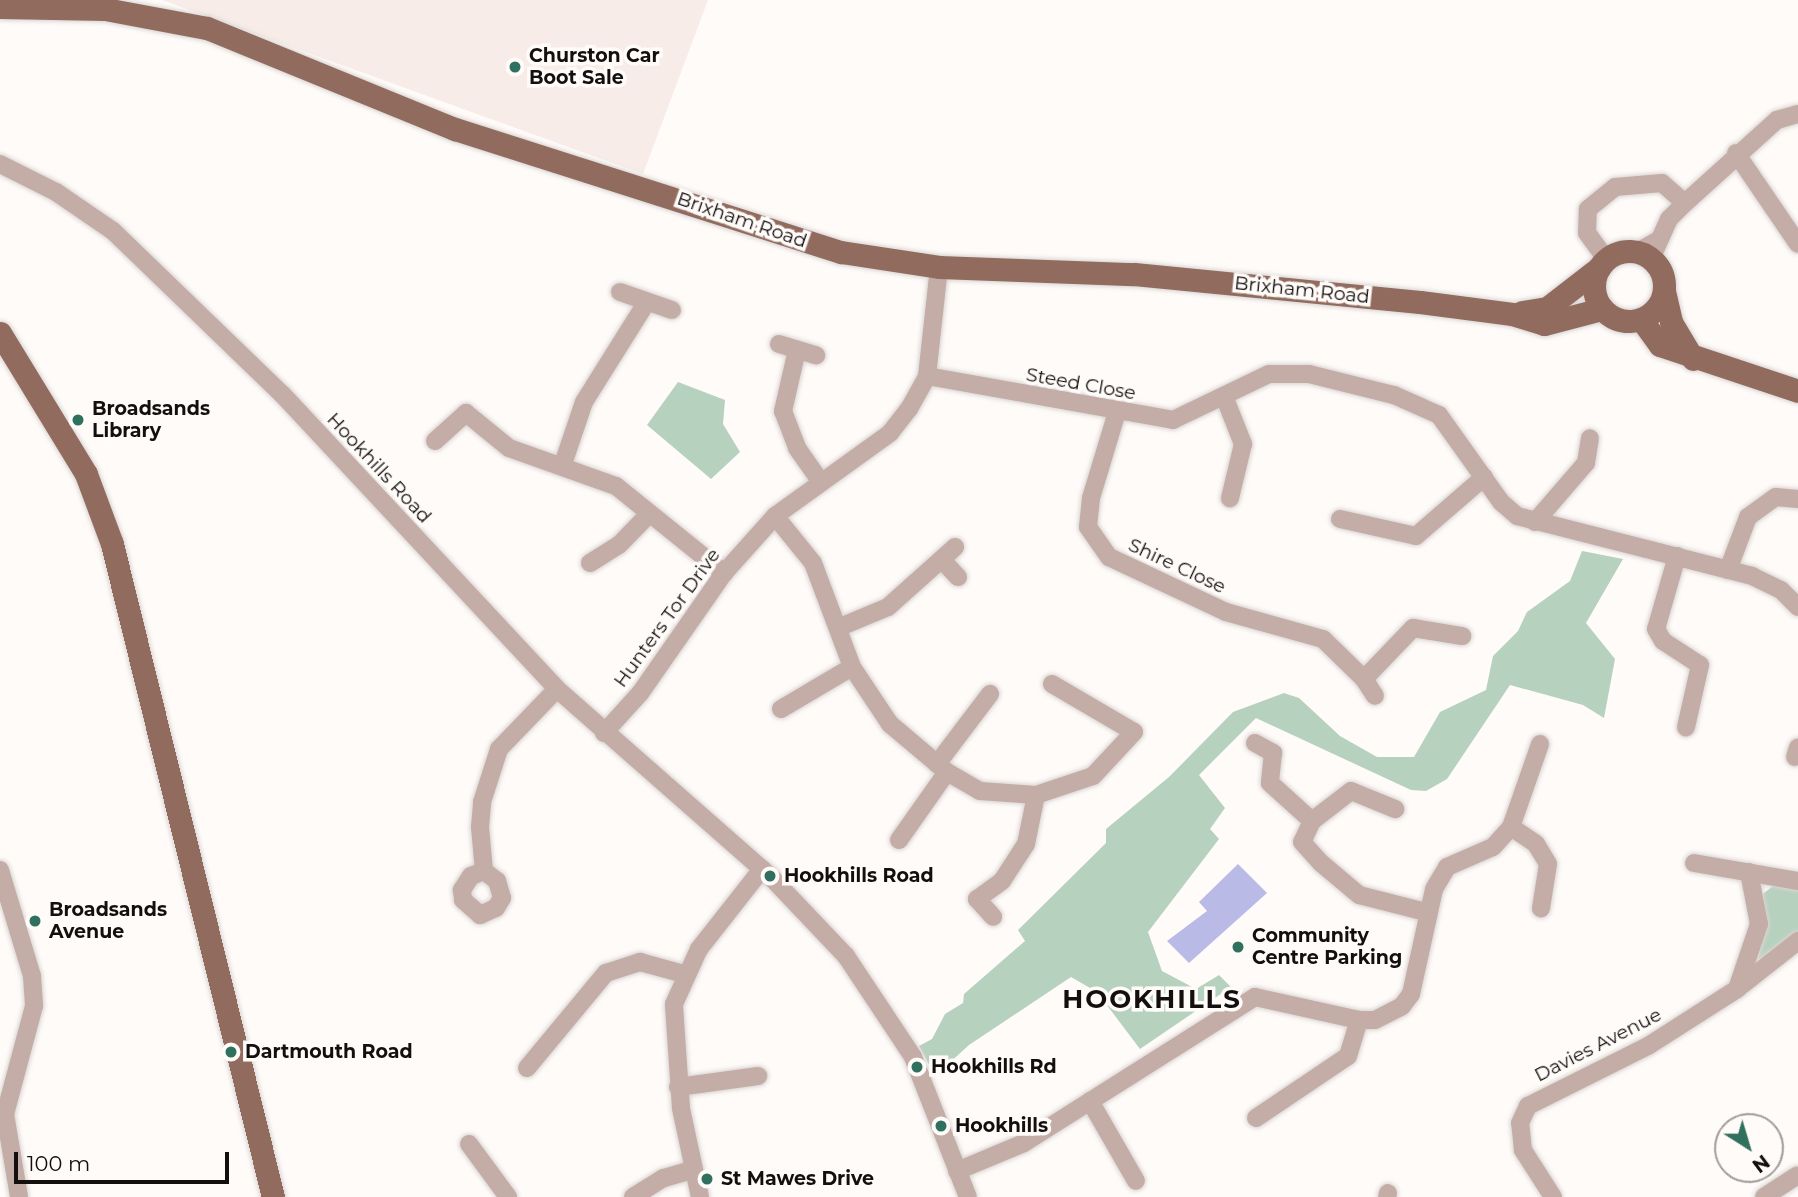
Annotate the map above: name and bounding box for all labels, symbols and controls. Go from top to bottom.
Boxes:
place label: Churston Car Boot Sale [529,45,660,89]
marker: Churston Car Boot Sale [507,59,523,75]
street label: Brixham Road [674,187,810,253]
street label: Brixham Road [1233,272,1371,308]
street label: Steed Close [1024,363,1138,405]
place label: Broadsands Library [92,398,210,442]
street label: Hookhills Road [322,408,436,528]
marker: Broadsands Library [70,412,86,428]
street label: Shire Close [1125,534,1229,598]
street label: Hunters Tor Drive [609,544,725,692]
place label: Hookhills Road [784,865,934,887]
marker: Hookhills Road [762,868,778,884]
place label: Broadsands Avenue [49,899,167,943]
marker: Broadsands Avenue [27,913,43,929]
place label: Community Centre Parking [1252,925,1402,969]
marker: Community Centre Parking [1230,939,1246,955]
district label: HOOKHILLS [1063,984,1241,1016]
street label: Davies Avenue [1531,1003,1665,1087]
place label: Dartmouth Road [245,1041,413,1063]
marker: Dartmouth Road [223,1044,239,1060]
place label: Hookhills Rd [931,1056,1057,1078]
marker: Hookhills Rd [909,1059,925,1075]
north arrow [1714,1113,1784,1183]
place label: Hookhills [955,1115,1048,1137]
marker: Hookhills [933,1118,949,1134]
scale bar [18,1138,233,1182]
text: N [1748,1150,1774,1177]
text: 100 m [27,1151,90,1176]
place label: St Mawes Drive [721,1168,874,1190]
marker: St Mawes Drive [699,1171,715,1187]

